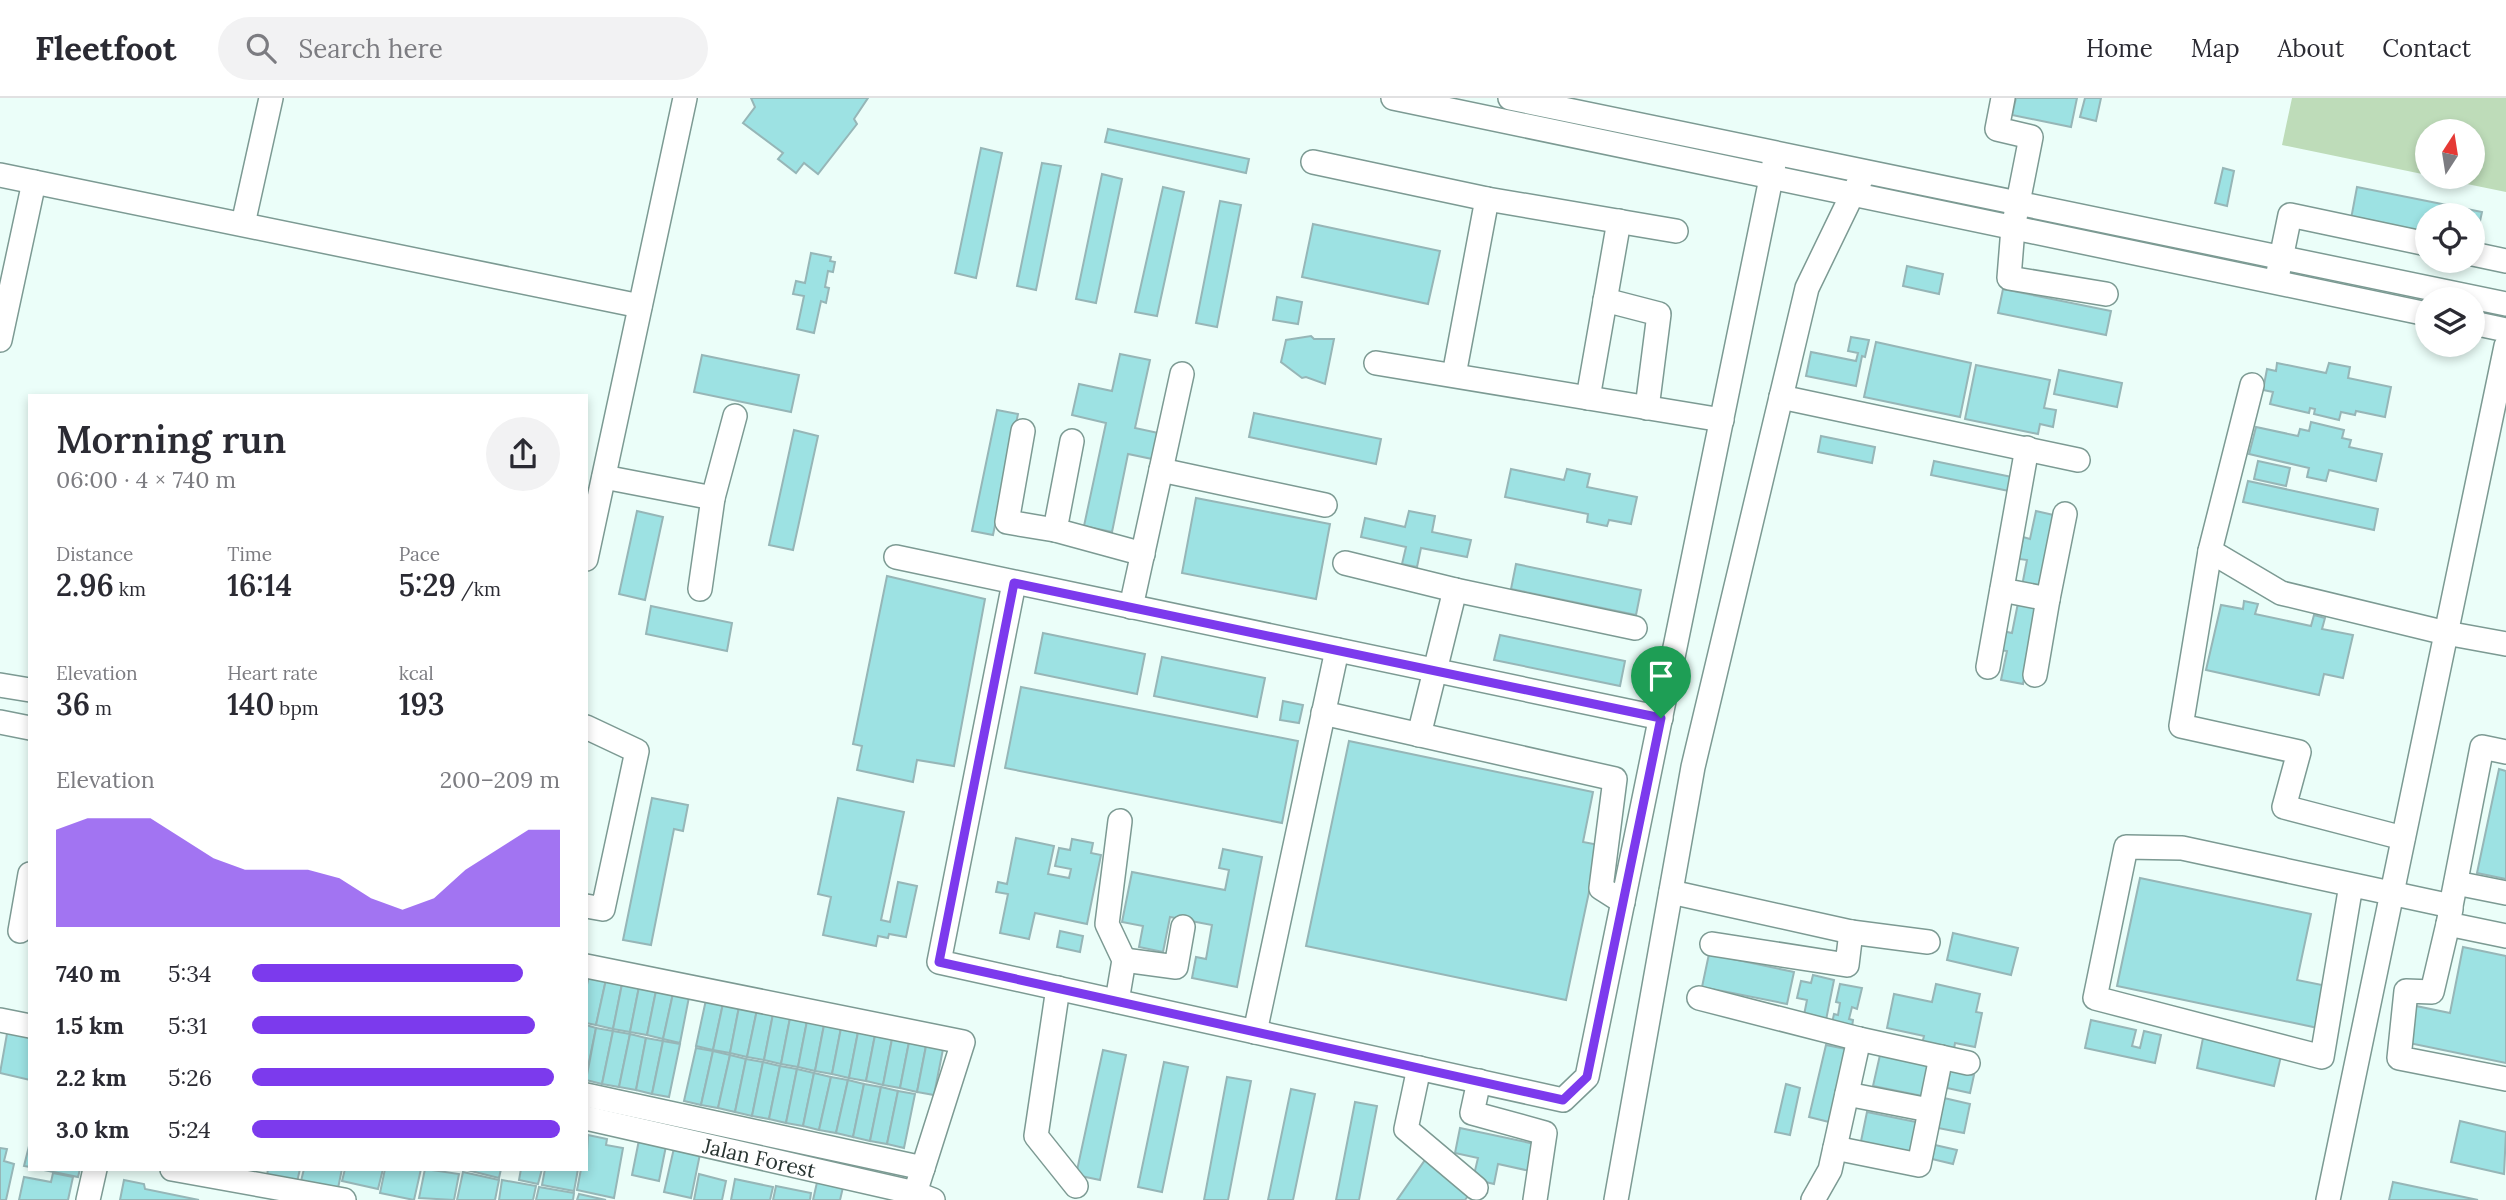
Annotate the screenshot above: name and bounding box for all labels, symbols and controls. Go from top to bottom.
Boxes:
search box [218,17,708,80]
text: Fleetfoot [35,27,176,69]
icon: search [242,29,280,67]
text: Search here [298,32,443,65]
text: Home [2086,33,2153,64]
text: Map [2191,33,2240,64]
text: About [2278,33,2344,64]
text: Contact [2382,33,2471,64]
north arrow [2415,119,2485,189]
map controls [2415,119,2485,357]
button: locate [2415,203,2485,273]
button: layers [2415,287,2485,357]
text: Morning run [56,415,286,463]
button: share [486,417,560,491]
text: 06:00 · 4 × 740 m [56,465,236,494]
text: Distance [56,542,133,566]
text: Time [227,542,272,566]
text: Pace [399,542,440,566]
text: 2.96 [56,566,114,604]
text: 16:14 [227,566,292,604]
text: 5:29 [399,566,456,604]
text: km [114,577,146,601]
text: /km [456,577,501,601]
pin [1631,646,1691,718]
icon: arrive [1642,657,1680,695]
text: Elevation [56,661,138,685]
text: Heart rate [227,661,318,685]
text: kcal [399,661,434,685]
text: 36 [56,685,90,723]
text: 140 [227,685,274,723]
text: 193 [399,685,445,723]
text: m [90,696,112,720]
text: bpm [274,696,319,720]
text: Elevation [56,765,155,794]
text: 200–209 m [440,765,560,794]
text: 740 m [56,959,121,988]
text: 5:34 [168,959,212,988]
text: 1.5 km [56,1011,124,1040]
text: 5:31 [168,1011,207,1040]
text: 2.2 km [56,1063,127,1092]
text: 5:26 [168,1063,212,1092]
text: 3.0 km [56,1115,129,1144]
text: 5:24 [168,1115,211,1144]
street label: Jalan Forest [700,1131,819,1184]

